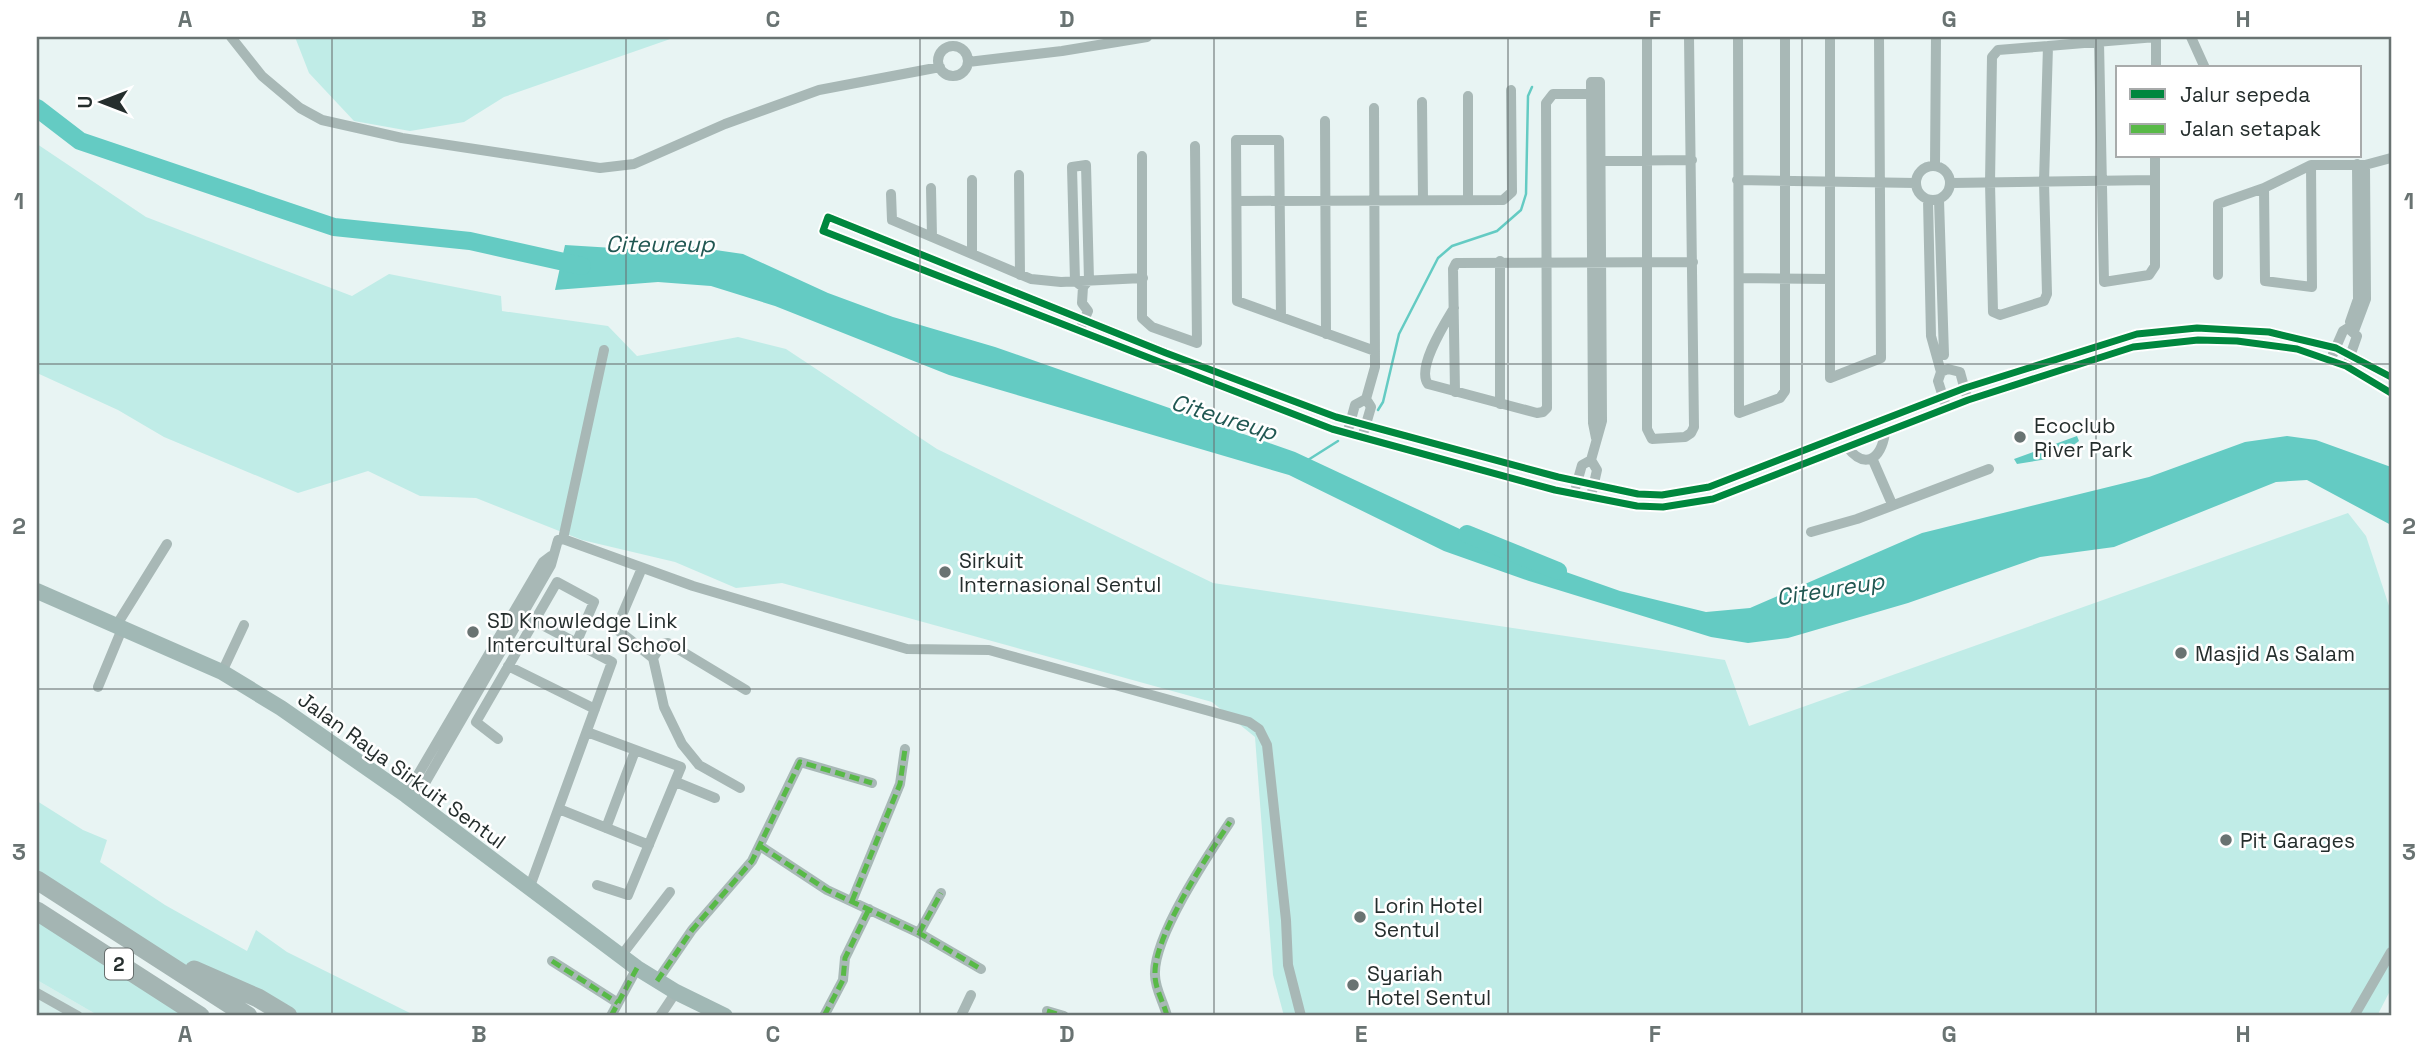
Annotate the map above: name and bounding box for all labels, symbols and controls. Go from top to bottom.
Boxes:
text: A [178,4,193,34]
text: B [471,4,487,34]
text: C [766,4,780,34]
text: D [1059,4,1075,34]
text: E [1355,4,1367,34]
text: F [1649,4,1661,34]
text: G [1941,4,1957,34]
text: H [2235,4,2251,34]
north arrow [66,66,136,136]
legend [2116,66,2362,158]
text: Jalur sepeda [2180,81,2310,108]
text: U [73,96,98,108]
text: Jalan setapak [2180,115,2321,142]
text: 1 [14,186,24,216]
text: 1 [2404,186,2414,216]
water label: Citeureup [605,229,716,259]
water label: Citeureup [1167,387,1282,448]
place label: Ecoclub River Park [2034,412,2133,463]
marker: Ecoclub River Park [2012,429,2028,445]
text: 2 [12,511,26,541]
text: 2 [2402,511,2416,541]
place label: Sirkuit Internasional Sentul [959,547,1161,598]
marker: Sirkuit Internasional Sentul [937,564,953,580]
water label: Citeureup [1774,565,1887,612]
place label: SD Knowledge Link Intercultural School [487,607,687,658]
marker: SD Knowledge Link Intercultural School [465,624,481,640]
place label: Masjid As Salam [2195,640,2355,667]
marker: Masjid As Salam [2173,645,2189,661]
street label: Jalan Raya Sirkuit Sentul [293,685,511,855]
place label: Pit Garages [2240,827,2355,854]
marker: Pit Garages [2218,832,2234,848]
text: 3 [12,837,26,867]
text: 3 [2402,837,2416,867]
place label: Lorin Hotel Sentul [1374,892,1483,943]
marker: Lorin Hotel Sentul [1352,909,1368,925]
road number: 2 [105,948,133,980]
place label: Syariah Hotel Sentul [1367,960,1491,1011]
marker: Syariah Hotel Sentul [1345,977,1361,993]
text: A [178,1019,193,1049]
text: B [471,1019,487,1049]
text: C [766,1019,780,1049]
text: D [1059,1019,1075,1049]
text: E [1355,1019,1367,1049]
text: F [1649,1019,1661,1049]
text: G [1941,1019,1957,1049]
text: H [2235,1019,2251,1049]

